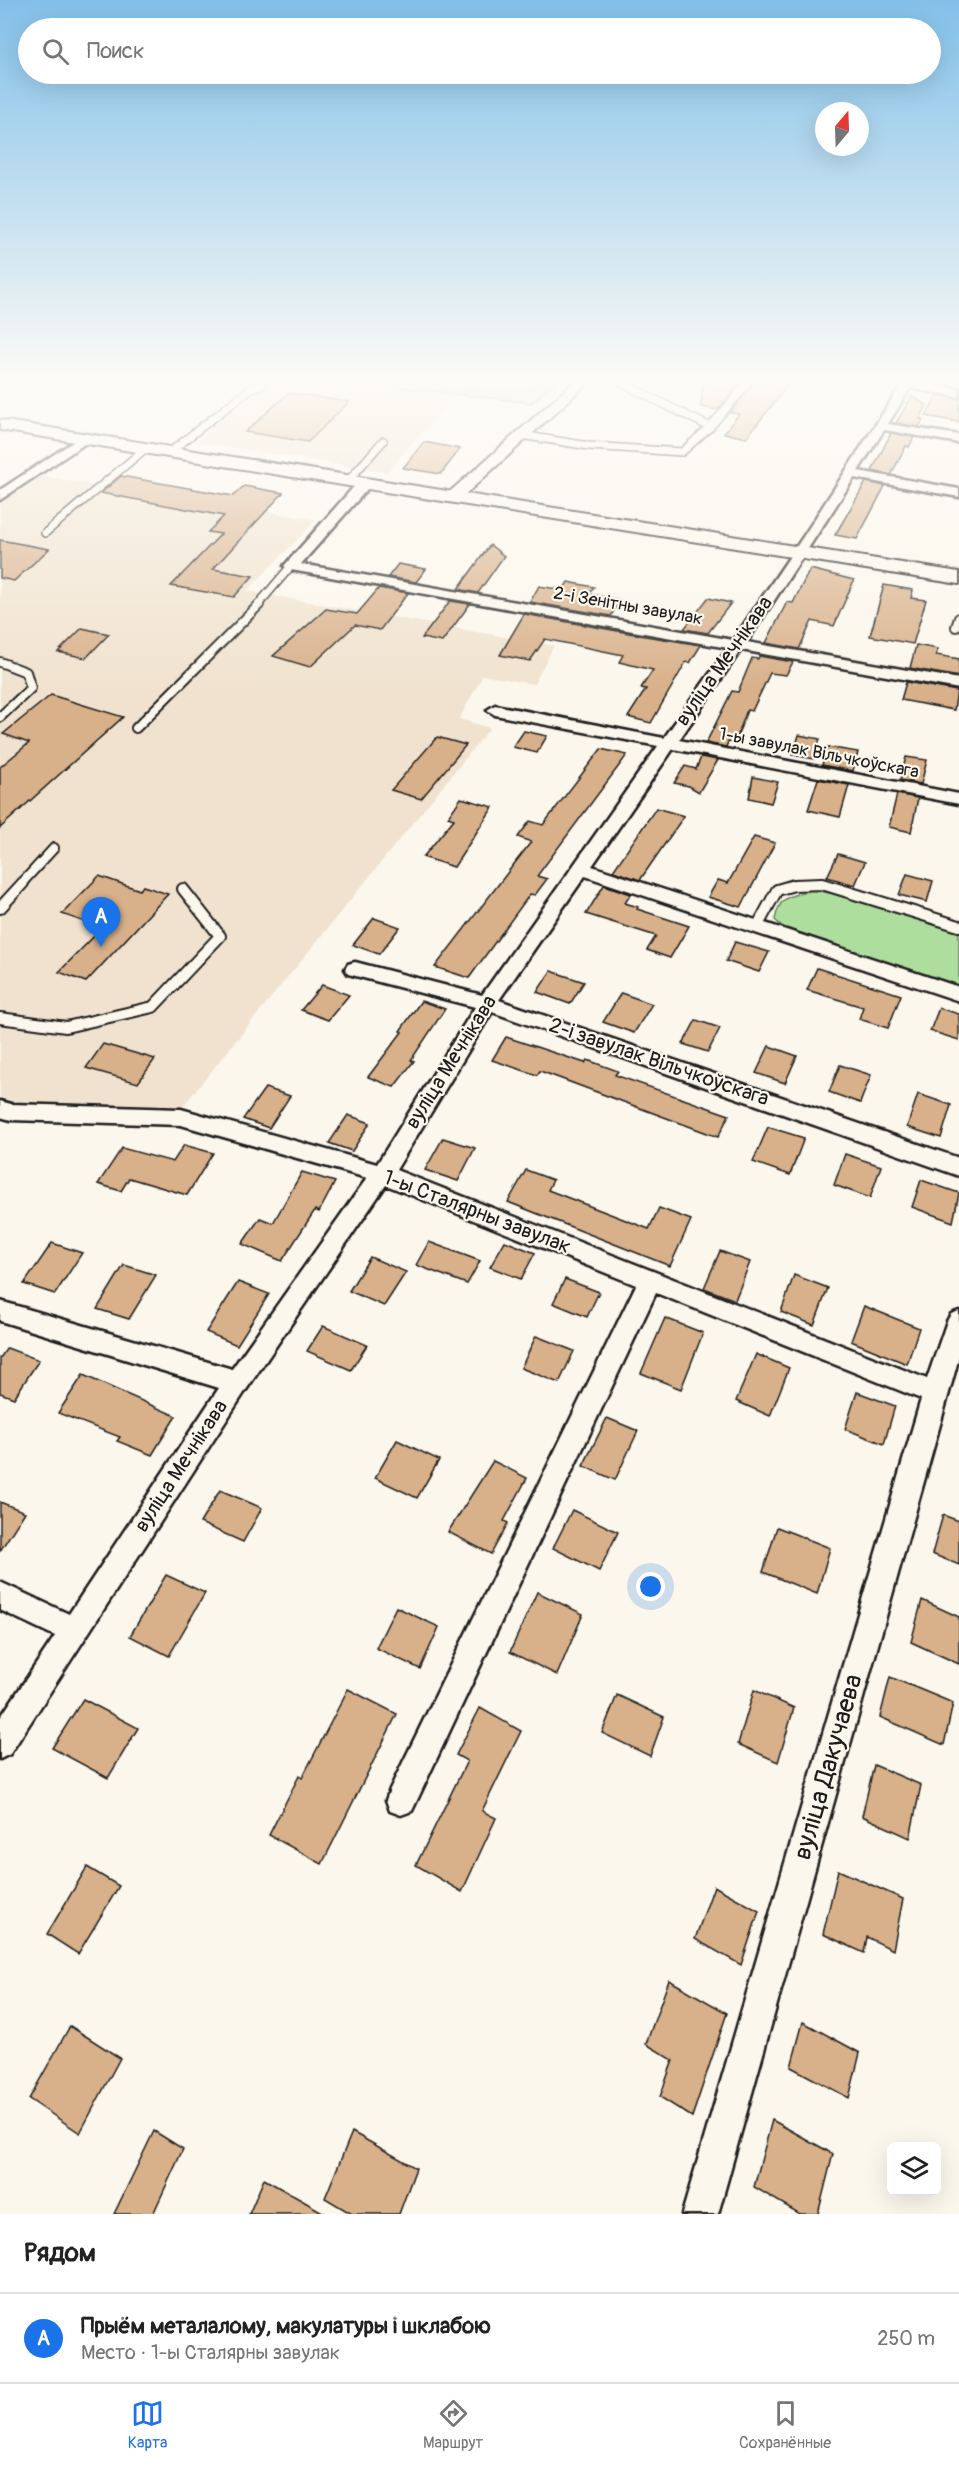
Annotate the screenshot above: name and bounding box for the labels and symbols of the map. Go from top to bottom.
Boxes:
north arrow [815,102,869,156]
street label: 2-і Зенітны завулак [552,582,704,630]
street label: вуліца Мечнікава [669,591,779,731]
street label: 1-ы завулак Вільчкоўскага [717,722,921,784]
pin: A [82,898,120,947]
street label: вуліца Мечнікава [399,990,503,1134]
street label: 2-і завулак Вільчкоўскага [546,1012,772,1112]
street label: 1-ы Сталярны завулак [379,1164,575,1260]
street label: вуліца Мечнікава [128,1395,234,1537]
your location [636,1572,665,1601]
street label: вуліца Дакучаева [786,1671,870,1863]

